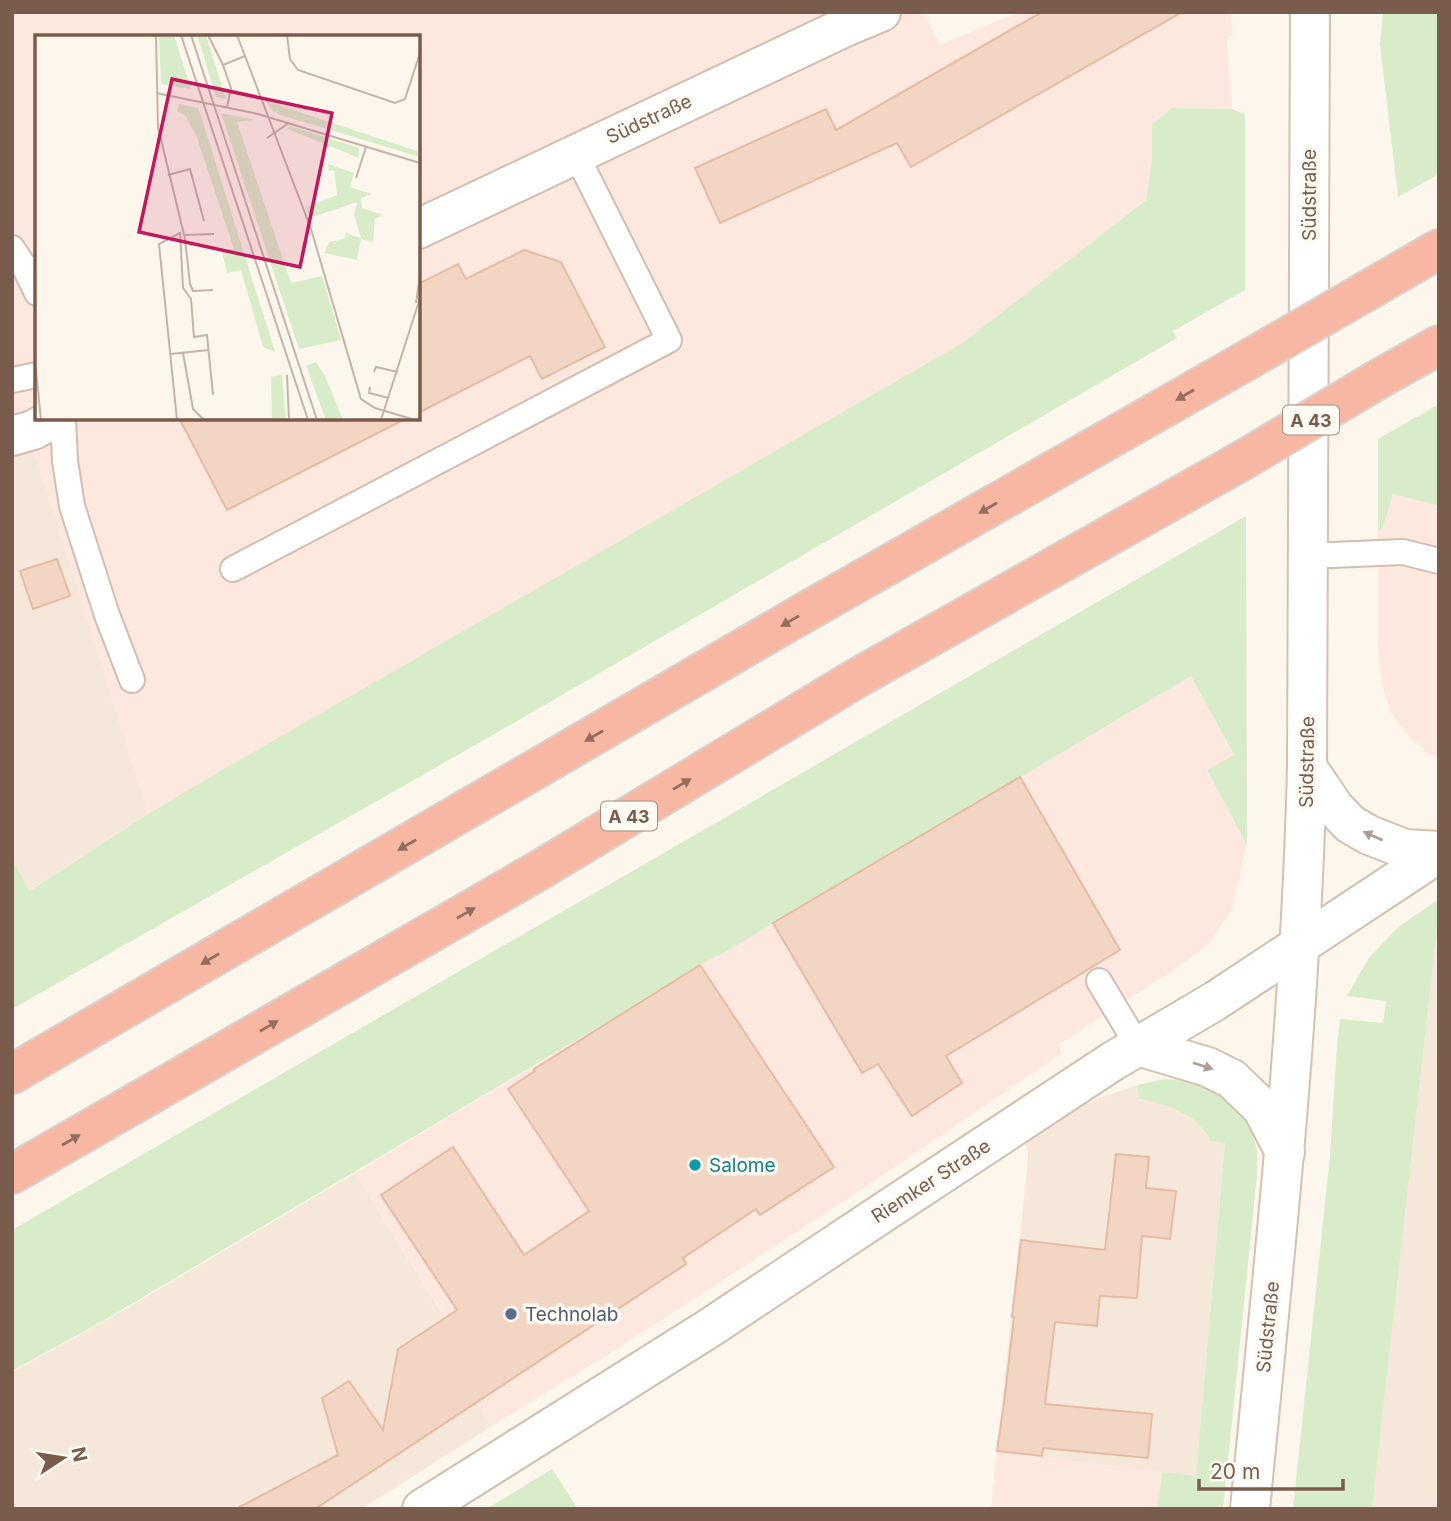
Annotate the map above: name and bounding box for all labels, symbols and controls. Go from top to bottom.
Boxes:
inset map [35,35,420,420]
street label: Südstraße [602,89,696,149]
street label: Südstraße [1298,149,1321,241]
one-way arrow [1175,389,1195,401]
road number: A 43 [1283,406,1339,434]
one-way arrow [978,502,997,515]
one-way arrow [781,615,800,628]
street label: Südstraße [1295,716,1319,808]
one-way arrow [584,730,603,742]
one-way arrow [673,778,692,790]
road number: A 43 [601,802,657,830]
one-way arrow [1363,830,1383,842]
one-way arrow [397,839,416,851]
one-way arrow [456,907,475,919]
one-way arrow [200,953,220,965]
one-way arrow [259,1020,278,1032]
one-way arrow [1192,1062,1213,1072]
one-way arrow [62,1134,81,1146]
street label: Riemker Straße [867,1134,995,1228]
place label: Salome [709,1154,776,1177]
marker: Salome [687,1157,703,1173]
street label: Südstraße [1252,1280,1284,1374]
place label: Technolab [525,1303,618,1326]
marker: Technolab [503,1306,519,1322]
north arrow [28,1423,98,1493]
text: N [66,1445,92,1464]
scale bar [1199,1448,1342,1492]
text: 20 m [1210,1459,1260,1484]

